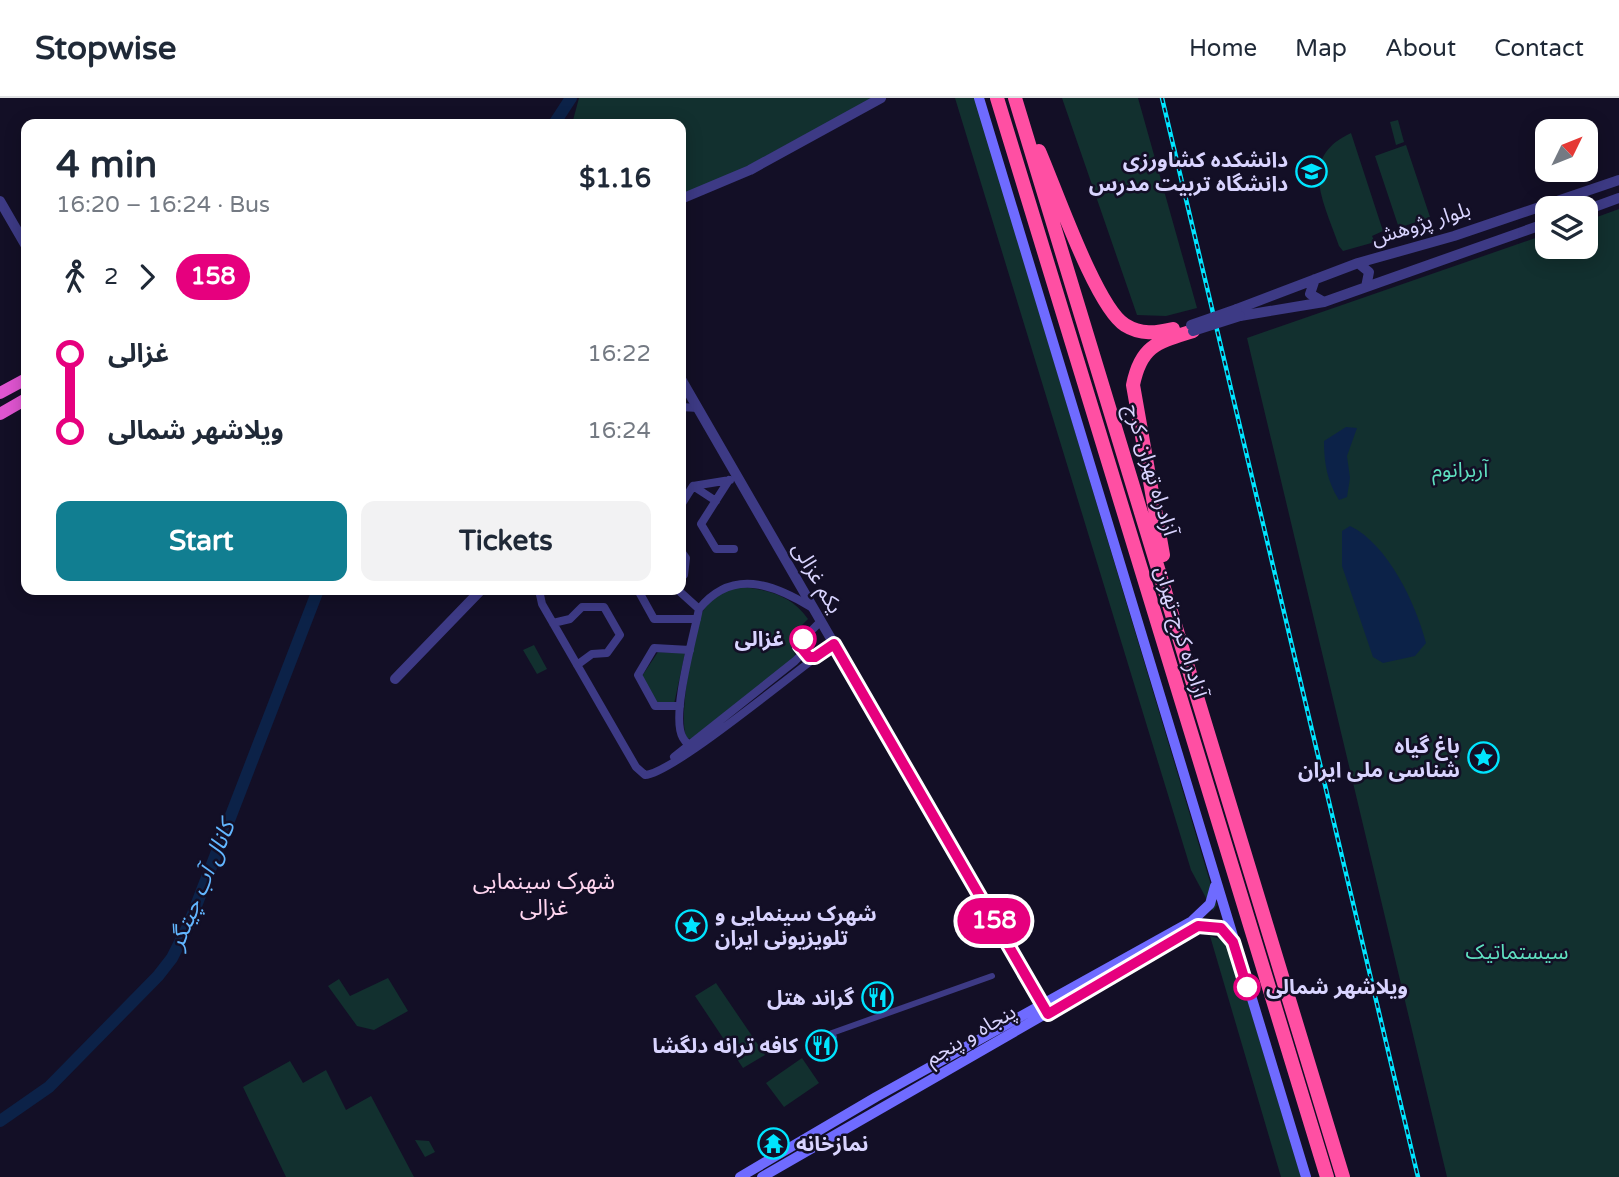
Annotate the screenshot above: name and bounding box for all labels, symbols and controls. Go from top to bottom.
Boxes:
text: Stopwise [35,29,177,68]
text: Home [1189,34,1257,63]
text: Map [1295,34,1347,63]
text: About [1385,34,1456,63]
text: Contact [1494,34,1584,63]
north arrow [1535,119,1598,182]
map controls [1535,119,1598,259]
text: 4 min [56,142,157,188]
place label: دانشکده کشاورزی دانشگاه تربیت مدرس [1089,148,1288,197]
school or university icon: دانشکده کشاورزی دانشگاه تربیت مدرس [1294,155,1328,189]
text: $1.16 [579,163,651,194]
text: 16:20 – 16:24 · Bus [56,191,270,219]
button: layers [1535,196,1598,259]
street label: بلوار پژوهش [1368,197,1474,251]
icon: walk [56,258,94,296]
icon: forward [128,258,166,296]
text: 158 [190,262,236,291]
text: 2 [104,263,118,291]
text: غزالی [108,338,169,369]
text: 16:22 [587,340,651,368]
street label: آزادراه تهران-کرج [1117,401,1183,540]
text: ویلاشهر شمالی [108,415,284,446]
text: 16:24 [587,417,651,445]
park label: آربرانوم [1432,458,1489,486]
button: Start [56,501,347,581]
button: Tickets [361,501,651,581]
street label: یکم غزالی [785,538,847,619]
street label: آزادراه کرج-تهران [1147,563,1213,702]
marker: غزالی [790,626,816,652]
place label: غزالی [735,627,784,652]
place label: باغ گیاه‌ شناسی ملی ایران [1298,734,1460,783]
place icon: باغ گیاه‌ شناسی ملی ایران [1466,741,1500,775]
water label: کانال آب چیتگر [162,812,243,955]
district label: شهرک سینمایی غزالی [473,868,615,922]
line badge: 158 [954,898,1034,944]
place label: شهرک سینمایی و تلویزیونی ایران [715,902,877,951]
text: 158 [971,906,1017,935]
place icon: شهرک سینمایی و تلویزیونی ایران [675,909,709,943]
park label: سیستماتیک [1466,940,1568,965]
marker: ویلاشهر شمالی [1234,974,1260,1000]
place label: ویلاشهر شمالی [1266,975,1408,1000]
restaurant icon: گراند هتل [860,981,894,1015]
place label: گراند هتل [767,986,854,1011]
street label: پنجاه و پنجم [921,999,1022,1073]
restaurant icon: کافه ترانه دلگشا [804,1029,838,1063]
place label: کافه ترانه دلگشا [652,1034,798,1059]
temple icon: نمازخانه [756,1127,790,1161]
place label: نمازخانه [796,1132,868,1157]

